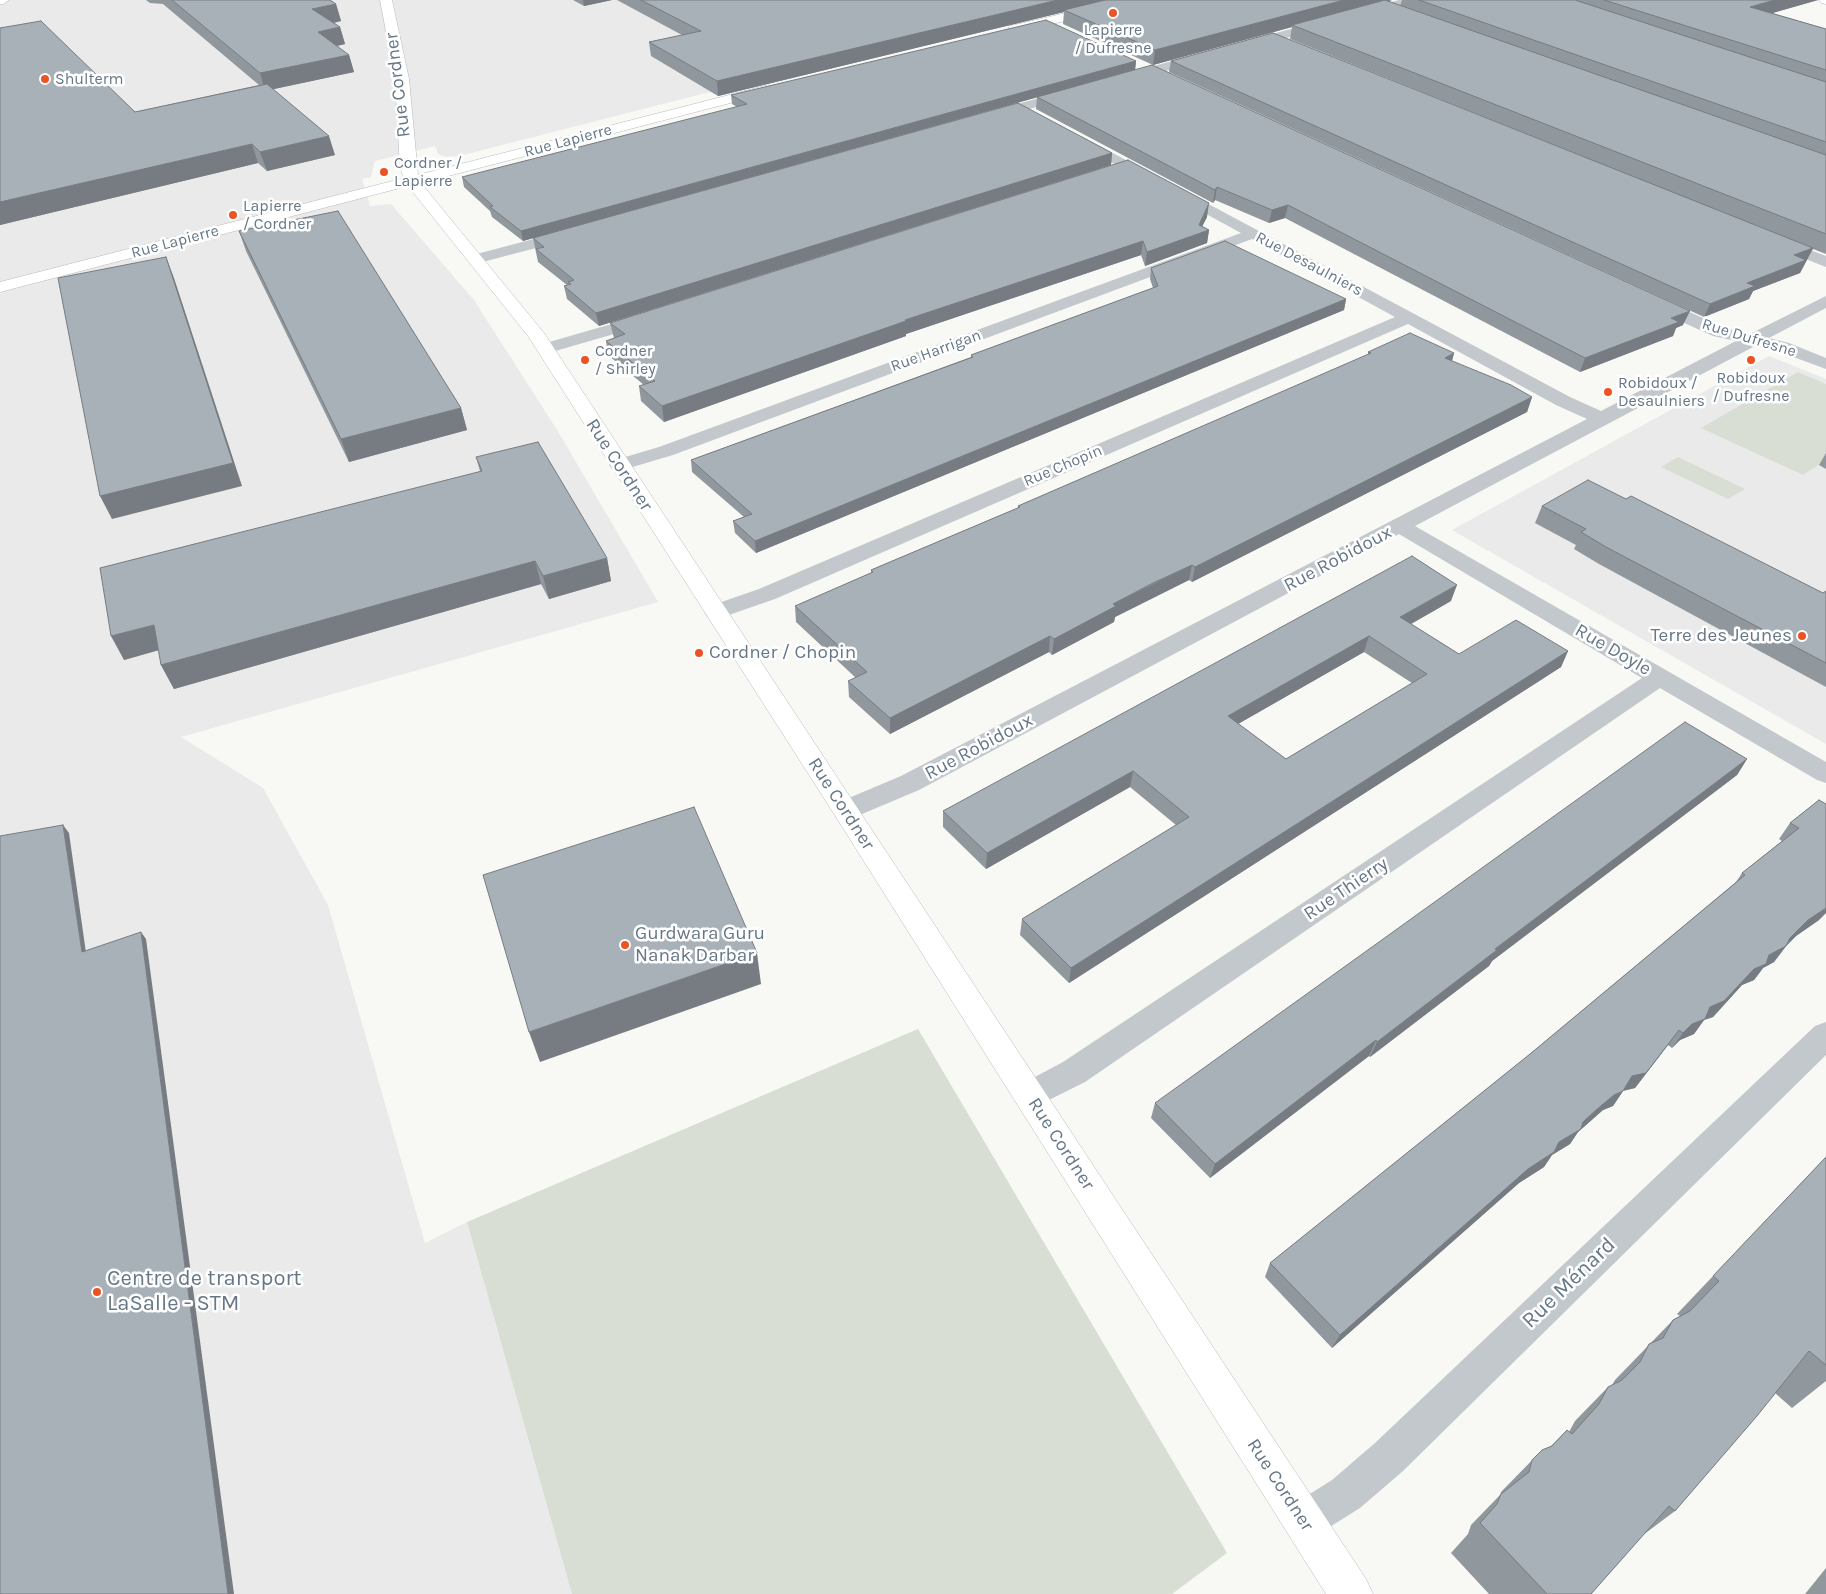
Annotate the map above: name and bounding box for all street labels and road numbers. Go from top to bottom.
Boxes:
street label: Rue Cordner [380,31,416,139]
street label: Rue Lapierre [522,120,614,162]
street label: Rue Lapierre [129,221,221,263]
street label: Rue Desaulniers [1252,228,1366,300]
street label: Rue Dufresne [1700,315,1798,361]
street label: Rue Harrigan [888,326,984,376]
street label: Rue Cordner [581,414,657,516]
street label: Rue Chopin [1021,441,1105,491]
street label: Rue Robidoux [1280,521,1396,597]
street label: Rue Doyle [1571,619,1655,681]
street label: Rue Robidoux [921,709,1037,785]
street label: Rue Cordner [803,753,879,855]
street label: Rue Thierry [1300,853,1392,925]
street label: Rue Cordner [1023,1093,1099,1195]
street label: Rue Ménard [1517,1232,1621,1334]
street label: Rue Cordner [1242,1434,1318,1536]

